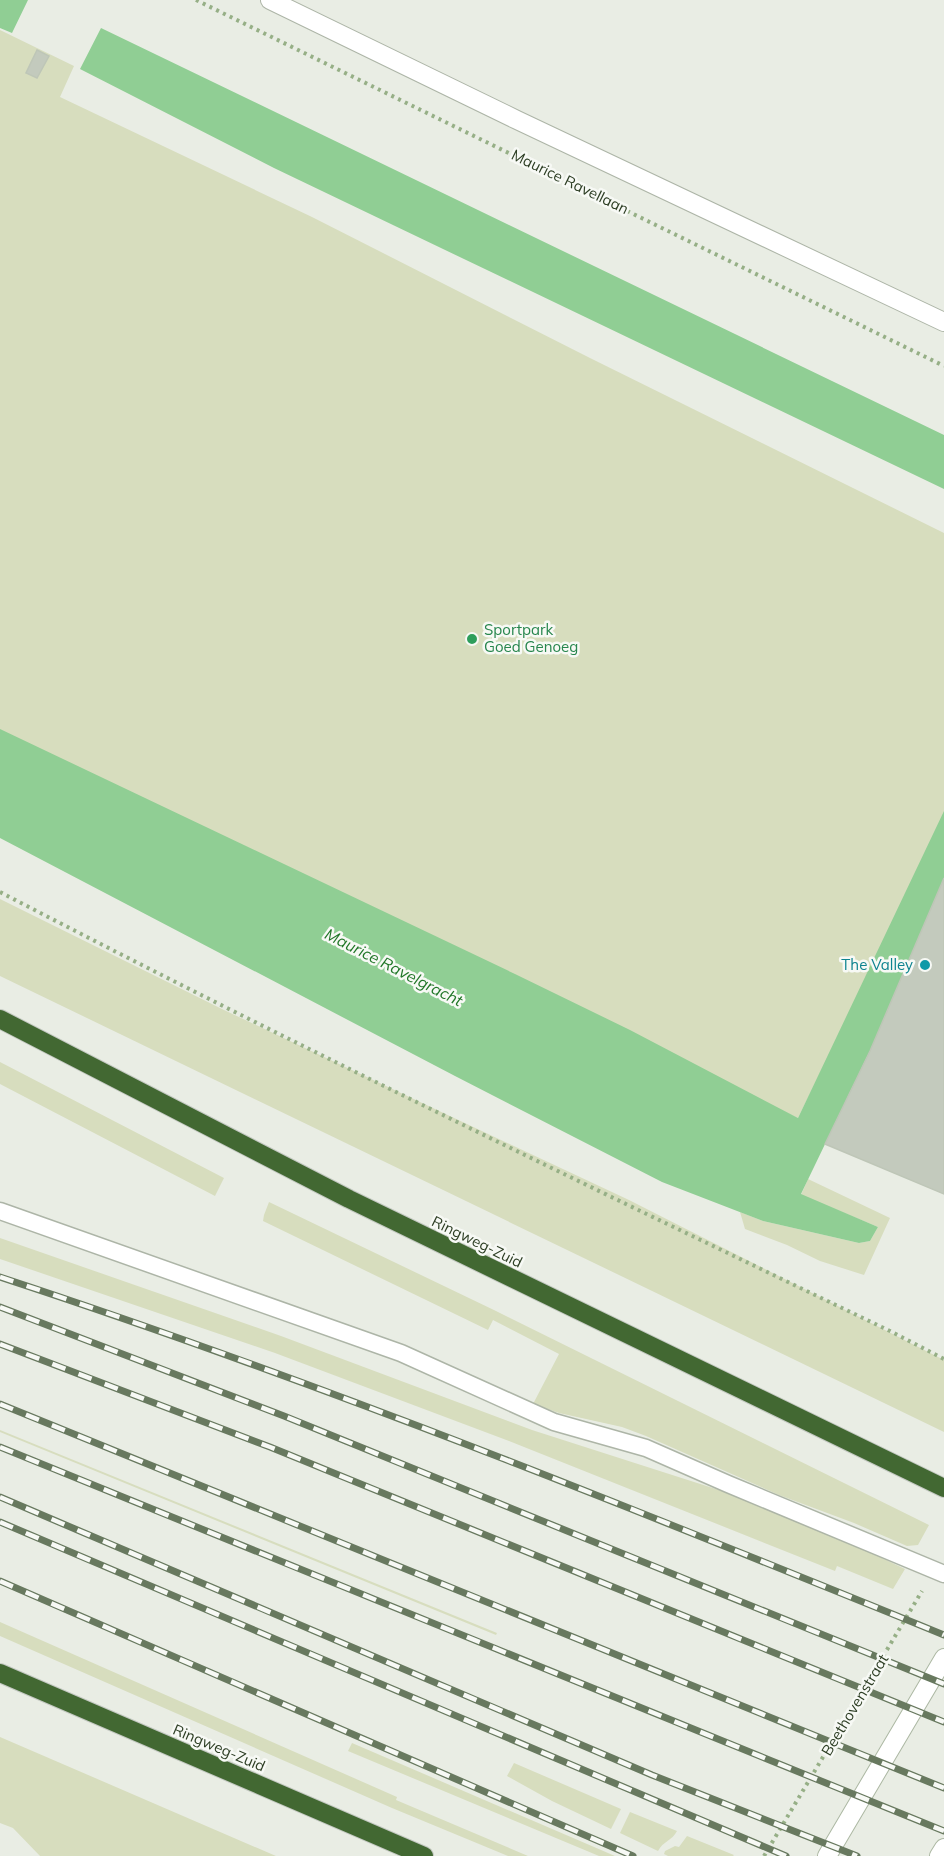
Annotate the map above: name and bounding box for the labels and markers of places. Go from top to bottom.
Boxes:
place label: Sportpark Goed Genoeg [484,620,578,656]
marker: Sportpark Goed Genoeg [465,632,479,646]
place label: The Valley [841,955,913,974]
marker: The Valley [918,958,932,972]

